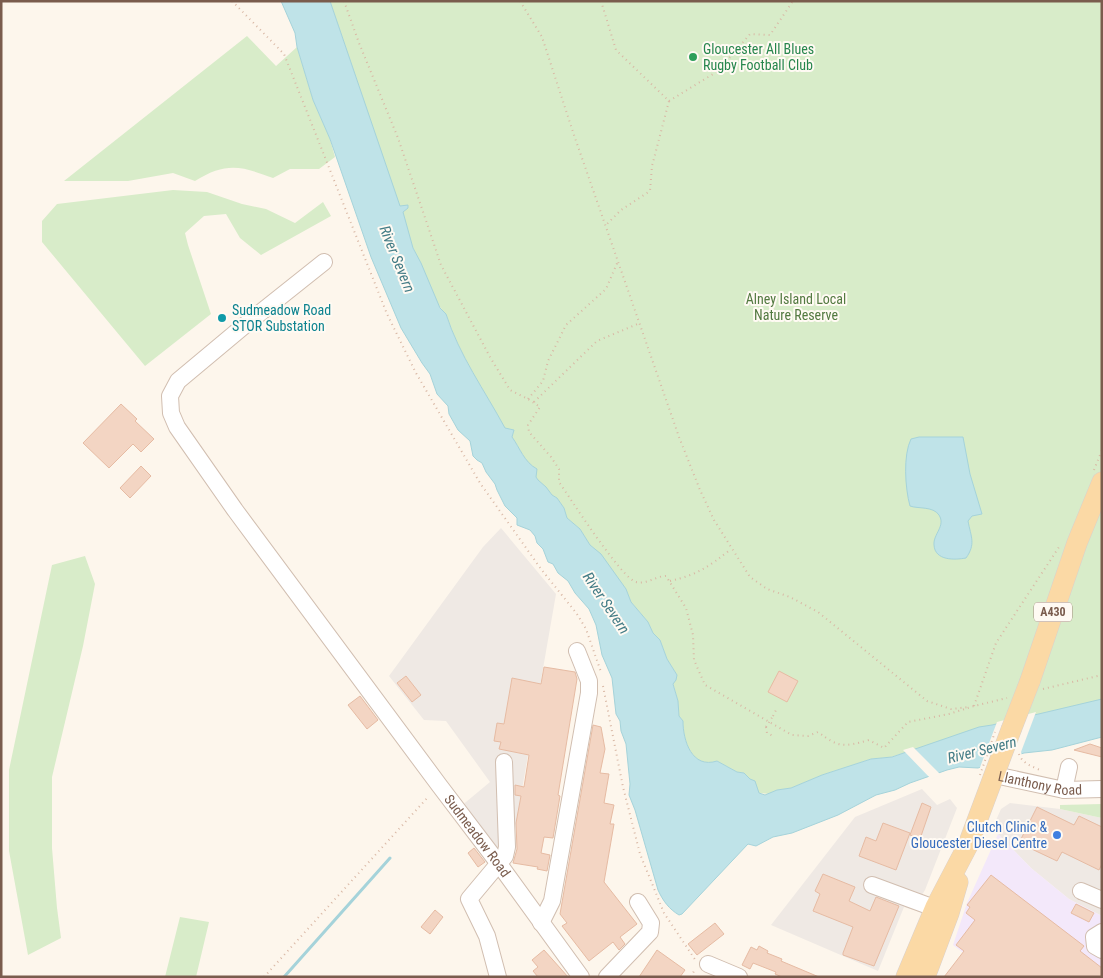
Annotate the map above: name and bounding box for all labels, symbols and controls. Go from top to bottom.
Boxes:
place label: Gloucester All Blues Rugby Football Club [703,41,814,73]
marker: Gloucester All Blues Rugby Football Club [687,51,699,63]
water label: River Severn [375,223,419,295]
park label: Alney Island Local Nature Reserve [746,291,846,323]
place label: Sudmeadow Road STOR Substation [232,302,331,334]
marker: Sudmeadow Road STOR Substation [216,312,228,324]
water label: River Severn [579,569,633,637]
road number: A430 [1034,602,1072,622]
water label: River Severn [946,733,1018,767]
street label: Llanthony Road [997,768,1082,798]
street label: Sudmeadow Road [441,791,514,880]
place label: Clutch Clinic & Gloucester Diesel Centre [911,819,1047,851]
marker: Clutch Clinic & Gloucester Diesel Centre [1051,829,1063,841]

